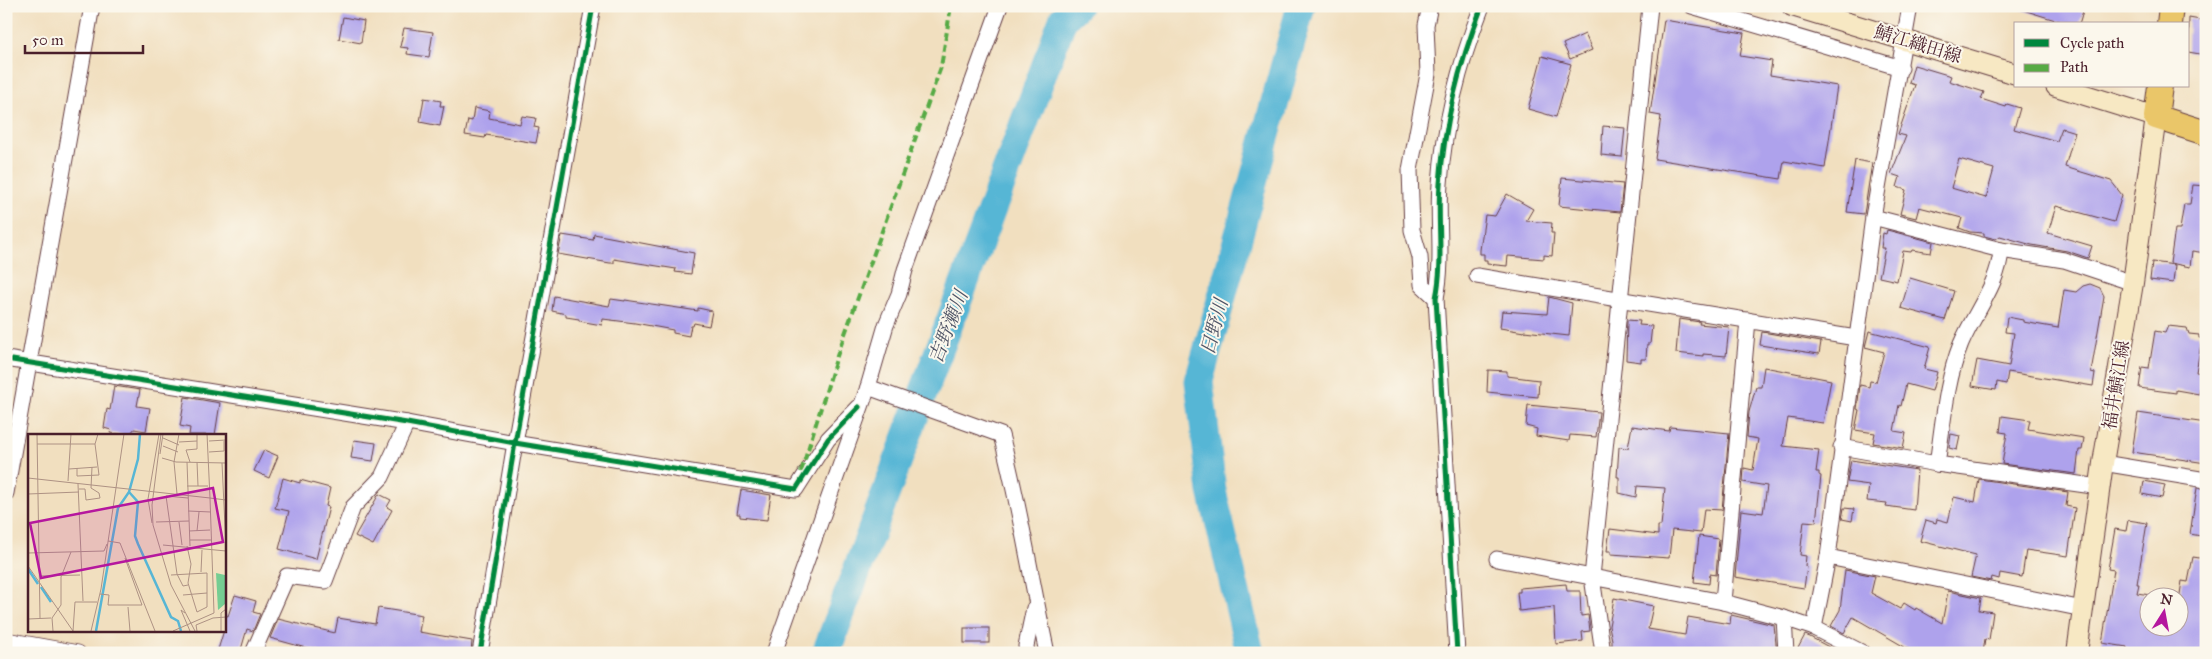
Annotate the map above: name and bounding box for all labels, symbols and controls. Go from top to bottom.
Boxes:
street label: 鯖江織田線 [1872,20,1964,68]
scale bar [25,22,142,54]
legend [2014,22,2190,88]
text: 50 m [32,31,64,49]
text: Cycle path [2060,34,2125,52]
text: Path [2060,58,2089,76]
water label: 吉野瀬川 [924,286,973,367]
water label: 日野川 [1196,295,1233,358]
street label: 福井鯖江線 [2098,339,2134,431]
inset map [28,434,225,632]
north arrow [2140,586,2190,636]
text: N [2159,590,2174,609]

